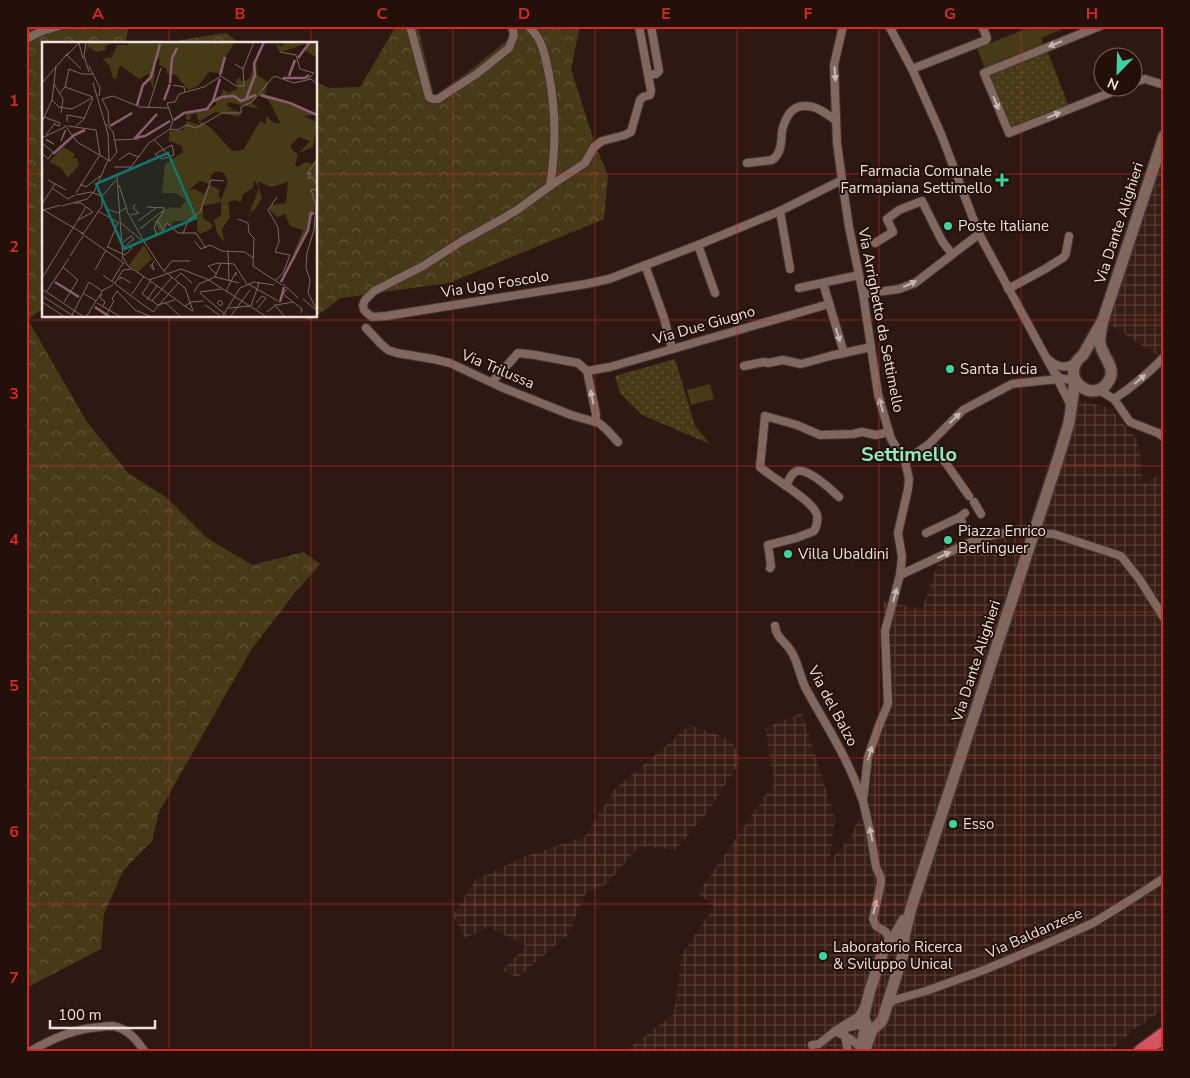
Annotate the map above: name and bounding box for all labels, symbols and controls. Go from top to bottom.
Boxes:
text: A [92,3,104,25]
text: B [234,3,246,25]
text: C [377,3,388,25]
text: D [518,3,530,25]
text: E [661,3,671,25]
text: F [804,3,813,25]
text: G [944,3,956,25]
text: H [1086,3,1098,25]
one-way arrow [1047,41,1062,49]
inset map [42,42,318,318]
north arrow [1092,48,1142,98]
one-way arrow [831,66,839,82]
text: N [1105,73,1122,94]
text: 1 [9,90,19,112]
one-way arrow [993,96,1001,110]
one-way arrow [1047,111,1062,119]
street label: Via Dante Alighieri [1090,160,1148,287]
place label: Farmacia Comunale Farmapiana Settimello [841,161,992,198]
marker: Farmacia Comunale Farmapiana Settimello [996,174,1008,186]
place label: Poste Italiane [958,216,1049,236]
marker: Poste Italiane [942,220,954,232]
street label: Via Arrighetto da Settimello [853,225,909,414]
text: 2 [9,236,19,258]
street label: Via Ugo Foscolo [439,266,550,303]
one-way arrow [903,279,918,288]
street label: Via Due Giugno [650,301,757,349]
one-way arrow [835,328,843,343]
street label: Via Trilussa [457,344,538,393]
place label: Santa Lucia [960,359,1038,379]
marker: Santa Lucia [944,363,956,375]
one-way arrow [1134,374,1147,385]
text: 3 [9,383,19,405]
one-way arrow [588,389,596,404]
one-way arrow [877,398,885,413]
one-way arrow [949,413,961,425]
district label: Settimello [861,441,957,468]
place label: Piazza Enrico Berlinguer [958,521,1046,558]
text: 4 [9,529,19,551]
marker: Piazza Enrico Berlinguer [942,534,954,546]
place label: Villa Ubaldini [797,544,889,564]
marker: Villa Ubaldini [782,548,794,560]
one-way arrow [937,550,951,558]
one-way arrow [891,587,899,602]
street label: Via Dante Alighieri [947,598,1005,725]
street label: Via del Balzo [803,661,863,750]
text: 5 [9,675,19,697]
one-way arrow [866,745,874,760]
place label: Esso [963,814,994,834]
marker: Esso [947,818,959,830]
text: 6 [9,821,19,843]
one-way arrow [866,825,874,841]
one-way arrow [872,900,880,915]
street label: Via Baldanzese [982,903,1085,964]
place label: Laboratorio Ricerca & Sviluppo Unical [833,937,962,974]
marker: Laboratorio Ricerca & Sviluppo Unical [817,950,829,962]
text: 7 [9,967,19,989]
scale bar [50,998,155,1030]
text: 100 m [58,1005,102,1025]

